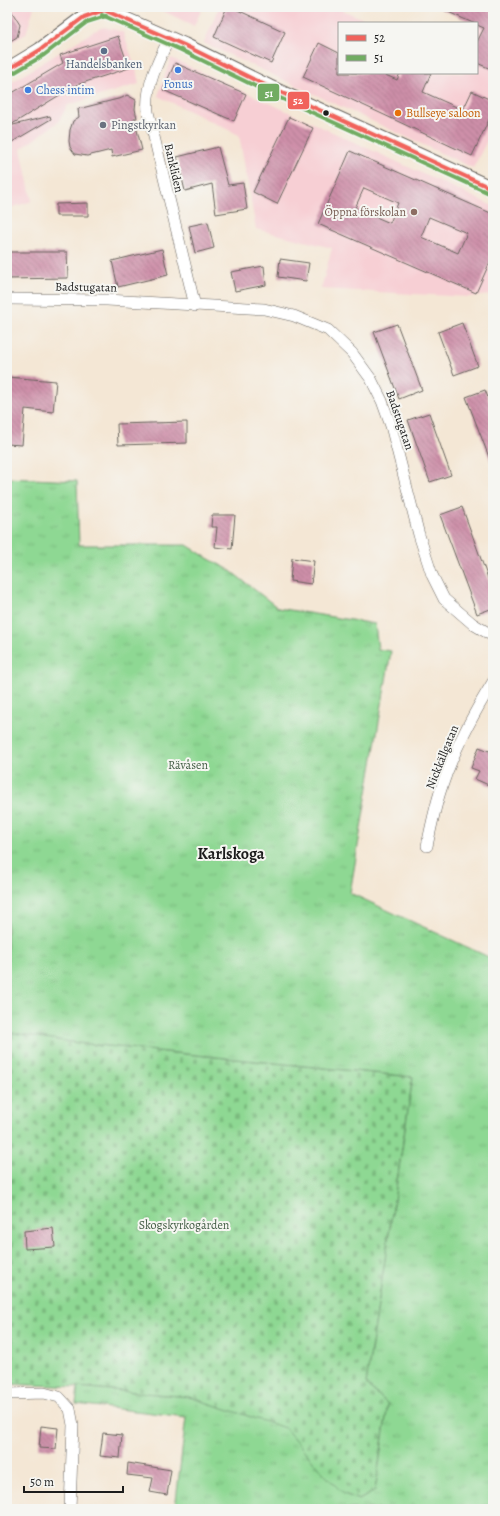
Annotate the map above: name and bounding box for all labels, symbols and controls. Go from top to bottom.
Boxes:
legend [338,22,478,74]
text: 52 [374,30,385,46]
marker: Handelsbanken [99,46,109,56]
text: 51 [374,50,383,66]
place label: Handelsbanken [66,56,143,72]
marker: Fonus [173,65,183,75]
place label: Fonus [163,76,193,92]
place label: Chess intim [36,82,95,98]
line badge: 51 [257,83,280,102]
marker: Chess intim [23,85,33,95]
text: 51 [265,86,273,101]
line badge: 52 [287,91,310,110]
text: 52 [293,93,304,108]
place label: Bullseye saloon [406,105,481,121]
unlabelled marker [321,108,331,118]
marker: Bullseye saloon [393,108,403,118]
place label: Pingstkyrkan [111,117,176,133]
marker: Pingstkyrkan [98,120,108,130]
street label: Bankliden [161,142,188,195]
place label: Öppna förskolan [325,204,406,220]
marker: Öppna förskolan [409,207,419,217]
street label: Badstugatan [55,278,118,296]
street label: Badstugatan [382,388,418,452]
street label: Nickkällgatan [422,722,462,791]
park label: Rävåsen [168,757,208,773]
district label: Karlskoga [197,843,265,865]
park label: Skogskyrkogården [139,1217,230,1233]
scale bar [24,1468,123,1494]
text: 50 m [30,1474,54,1490]

